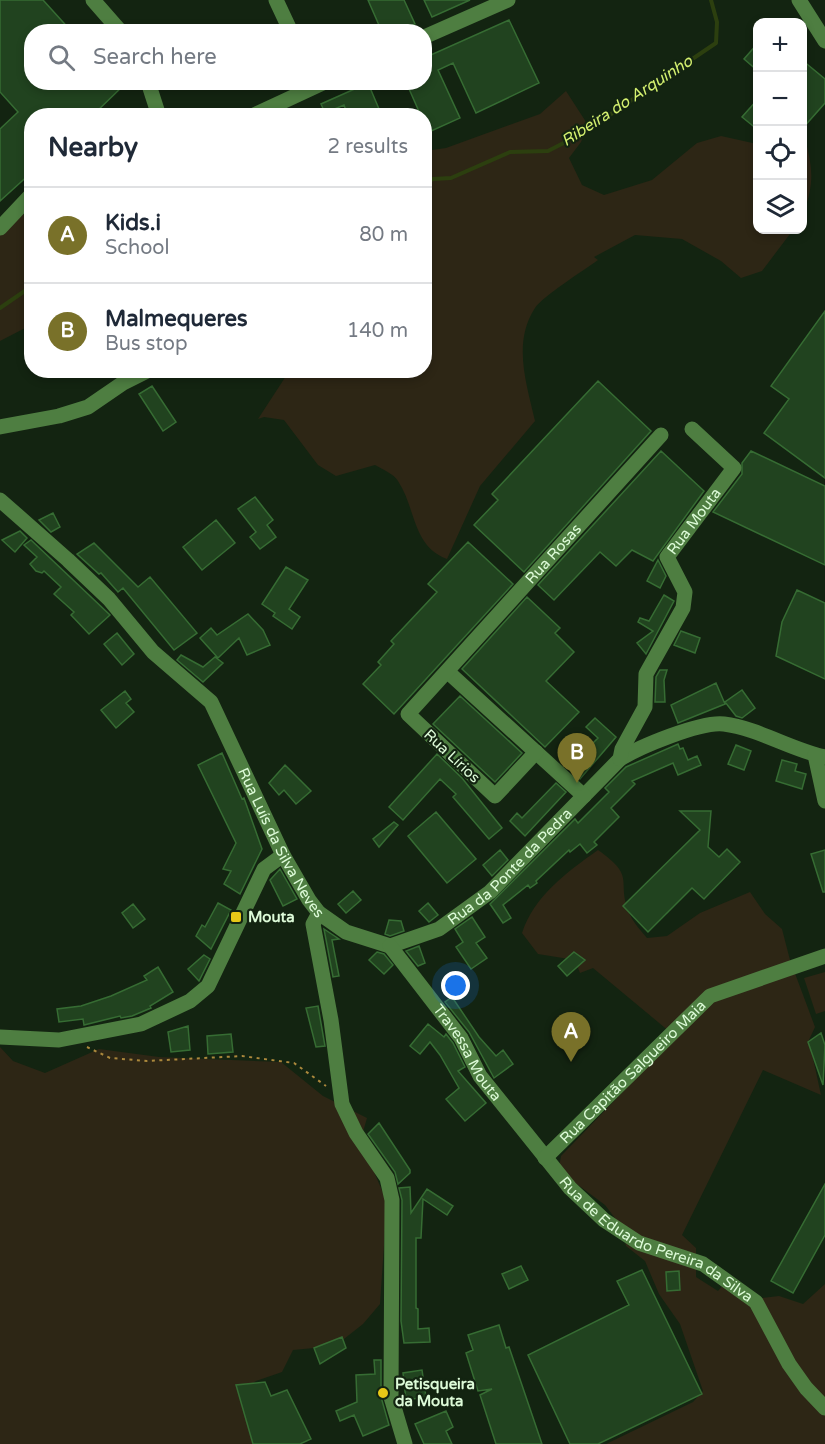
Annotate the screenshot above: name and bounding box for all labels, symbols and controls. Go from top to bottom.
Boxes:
map controls [753,18,807,234]
button: + [753,18,807,72]
search box [24,24,432,90]
icon: search [45,41,78,74]
text: Search here [93,44,217,70]
water label: Ribeira do Arquinho [558,50,697,151]
button: − [753,72,807,126]
button: locate [753,126,807,180]
text: Nearby [48,132,138,163]
text: 2 results [328,135,408,159]
button: layers [753,180,807,234]
text: Kids.i [105,210,161,236]
text: A [60,223,75,247]
text: 80 m [359,223,408,247]
text: School [105,236,169,260]
text: Malmequeres [105,306,248,332]
text: B [61,319,74,343]
text: 140 m [347,319,408,343]
text: Bus stop [105,332,188,356]
street label: Rua Mouta [663,484,725,558]
street label: Rua Rosas [522,520,585,588]
street label: Rua Lírios [420,725,484,787]
pin: B [558,734,596,783]
street label: Rua Luís da Silva Neves [234,765,328,921]
street label: Rua da Ponte da Pedra [444,804,576,929]
place label: Mouta [248,908,295,926]
marker: Mouta [229,910,243,924]
your location [441,971,470,1000]
street label: Rua Capitão Salgueiro Maia [556,996,710,1147]
street label: Travessa Mouta [429,1001,505,1105]
pin: A [552,1012,590,1062]
street label: Rua de Eduardo Pereira da Silva [555,1173,757,1306]
place label: Petisqueira da Mouta [395,1375,475,1410]
marker: Petisqueira da Mouta [376,1386,390,1400]

